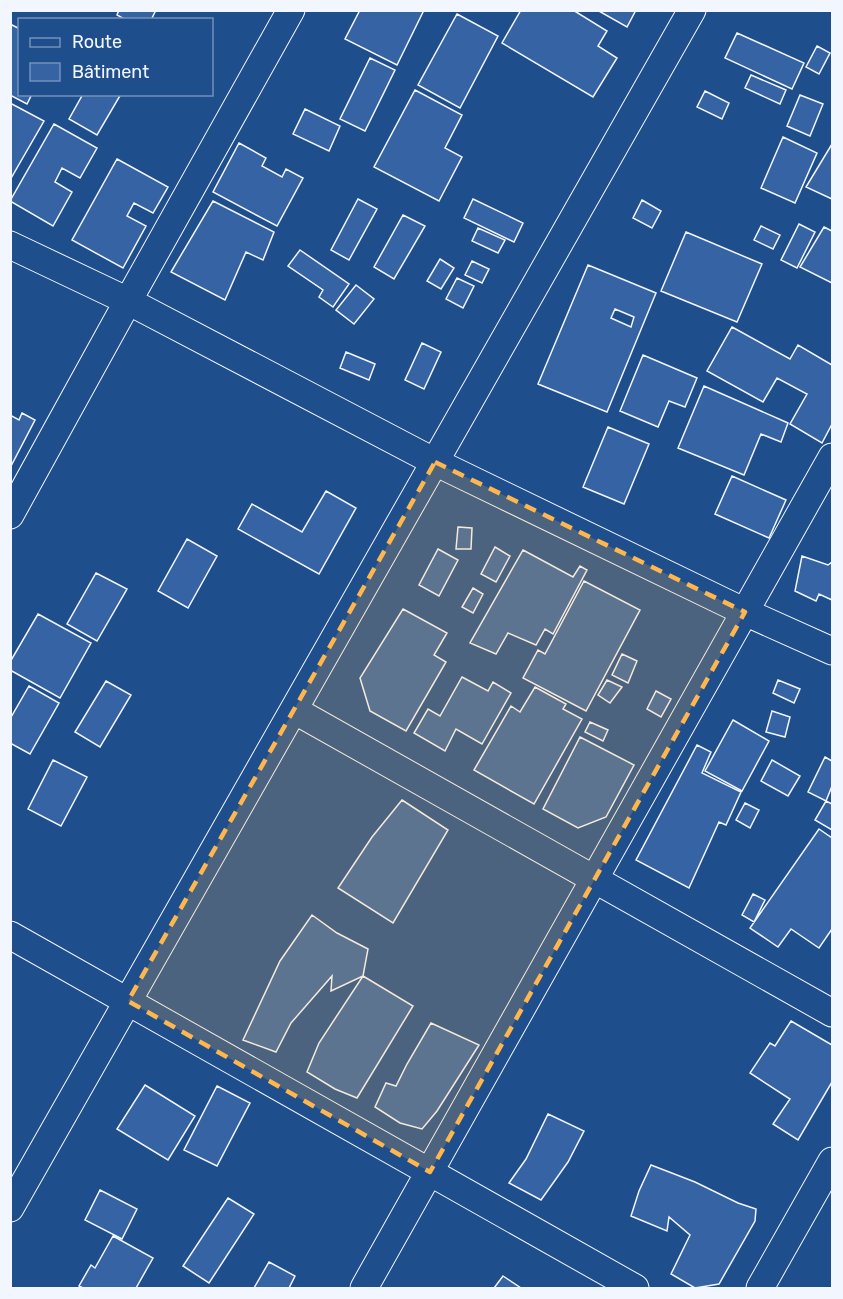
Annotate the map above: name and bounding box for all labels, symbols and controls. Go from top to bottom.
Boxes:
legend [18,18,213,96]
text: Route [72,31,122,53]
text: Bâtiment [72,61,149,83]

